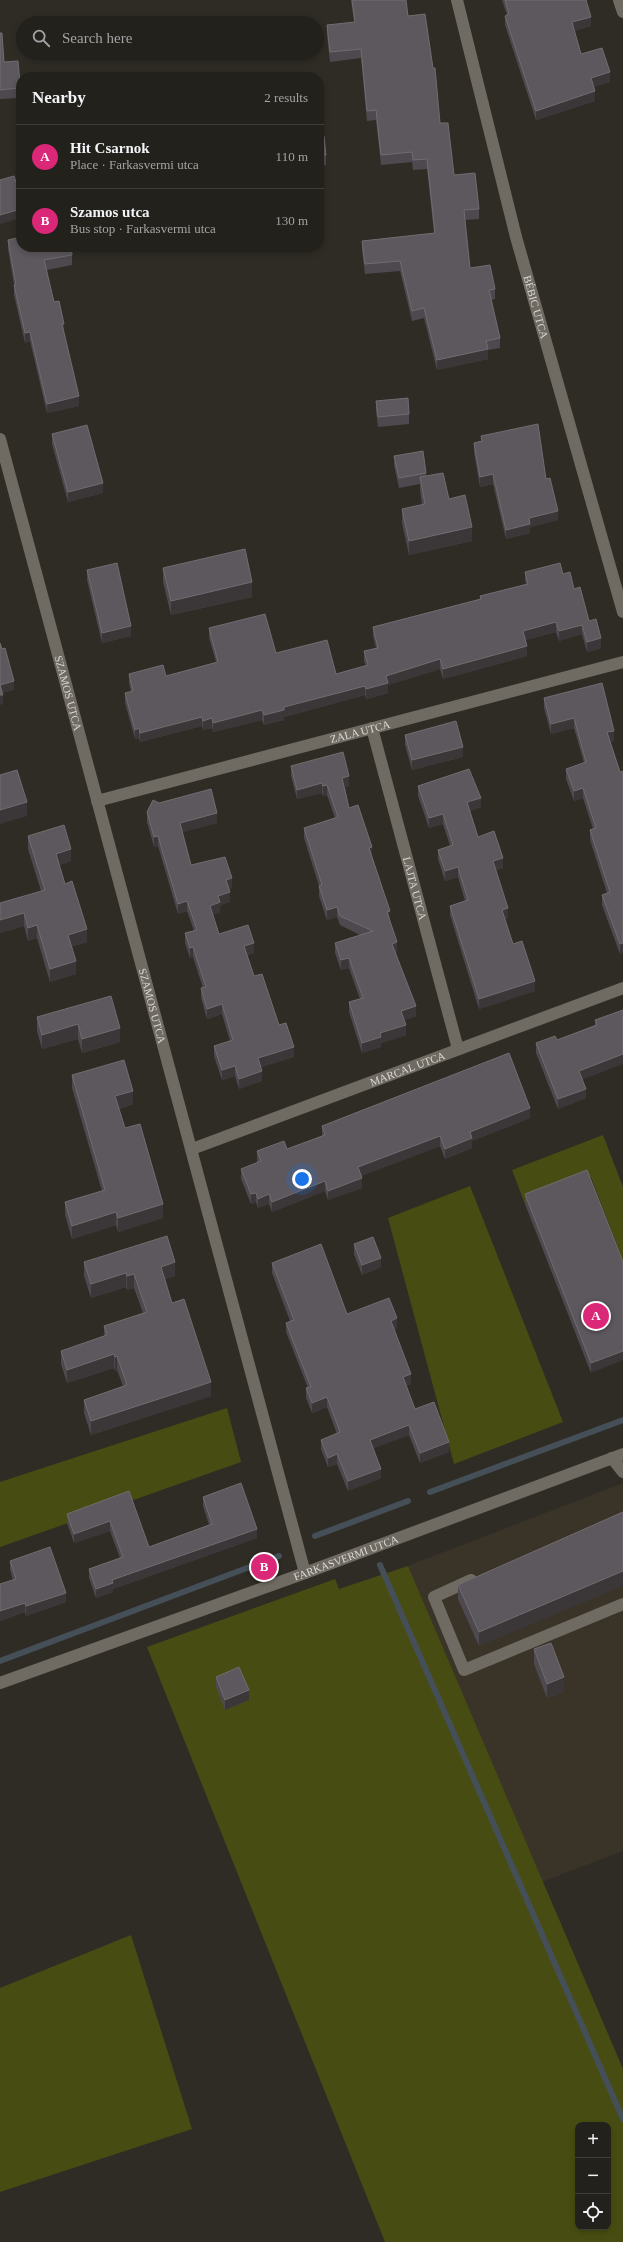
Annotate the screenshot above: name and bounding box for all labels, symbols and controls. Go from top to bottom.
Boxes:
search box [16,16,324,60]
icon: search [30,27,52,49]
text: Search here [62,30,132,46]
text: Nearby [32,88,86,107]
text: 2 results [264,90,308,105]
text: Hit Csarnok [70,140,150,156]
text: A [40,149,50,164]
text: 110 m [276,149,308,164]
text: Place · Farkasvermi utca [70,157,199,172]
text: Szamos utca [70,204,150,220]
text: B [41,213,49,228]
text: 130 m [275,213,308,228]
text: Bus stop · Farkasvermi utca [70,221,216,236]
street label: BÉBIC UTCA [521,274,551,340]
street label: SZAMOS UTCA [52,654,84,732]
street label: ZALA UTCA [329,718,391,745]
street label: LAJTA UTCA [401,855,429,921]
street label: SZAMOS UTCA [137,967,168,1045]
street label: MARCAL UTCA [368,1049,447,1088]
your location [292,1169,312,1189]
pin: A [583,1301,609,1331]
street label: FARKASVERMI UTCA [292,1533,400,1583]
pin: B [251,1552,277,1582]
map controls [575,2122,611,2230]
button: + [575,2122,611,2158]
button: − [575,2158,611,2194]
button: locate [575,2194,611,2230]

